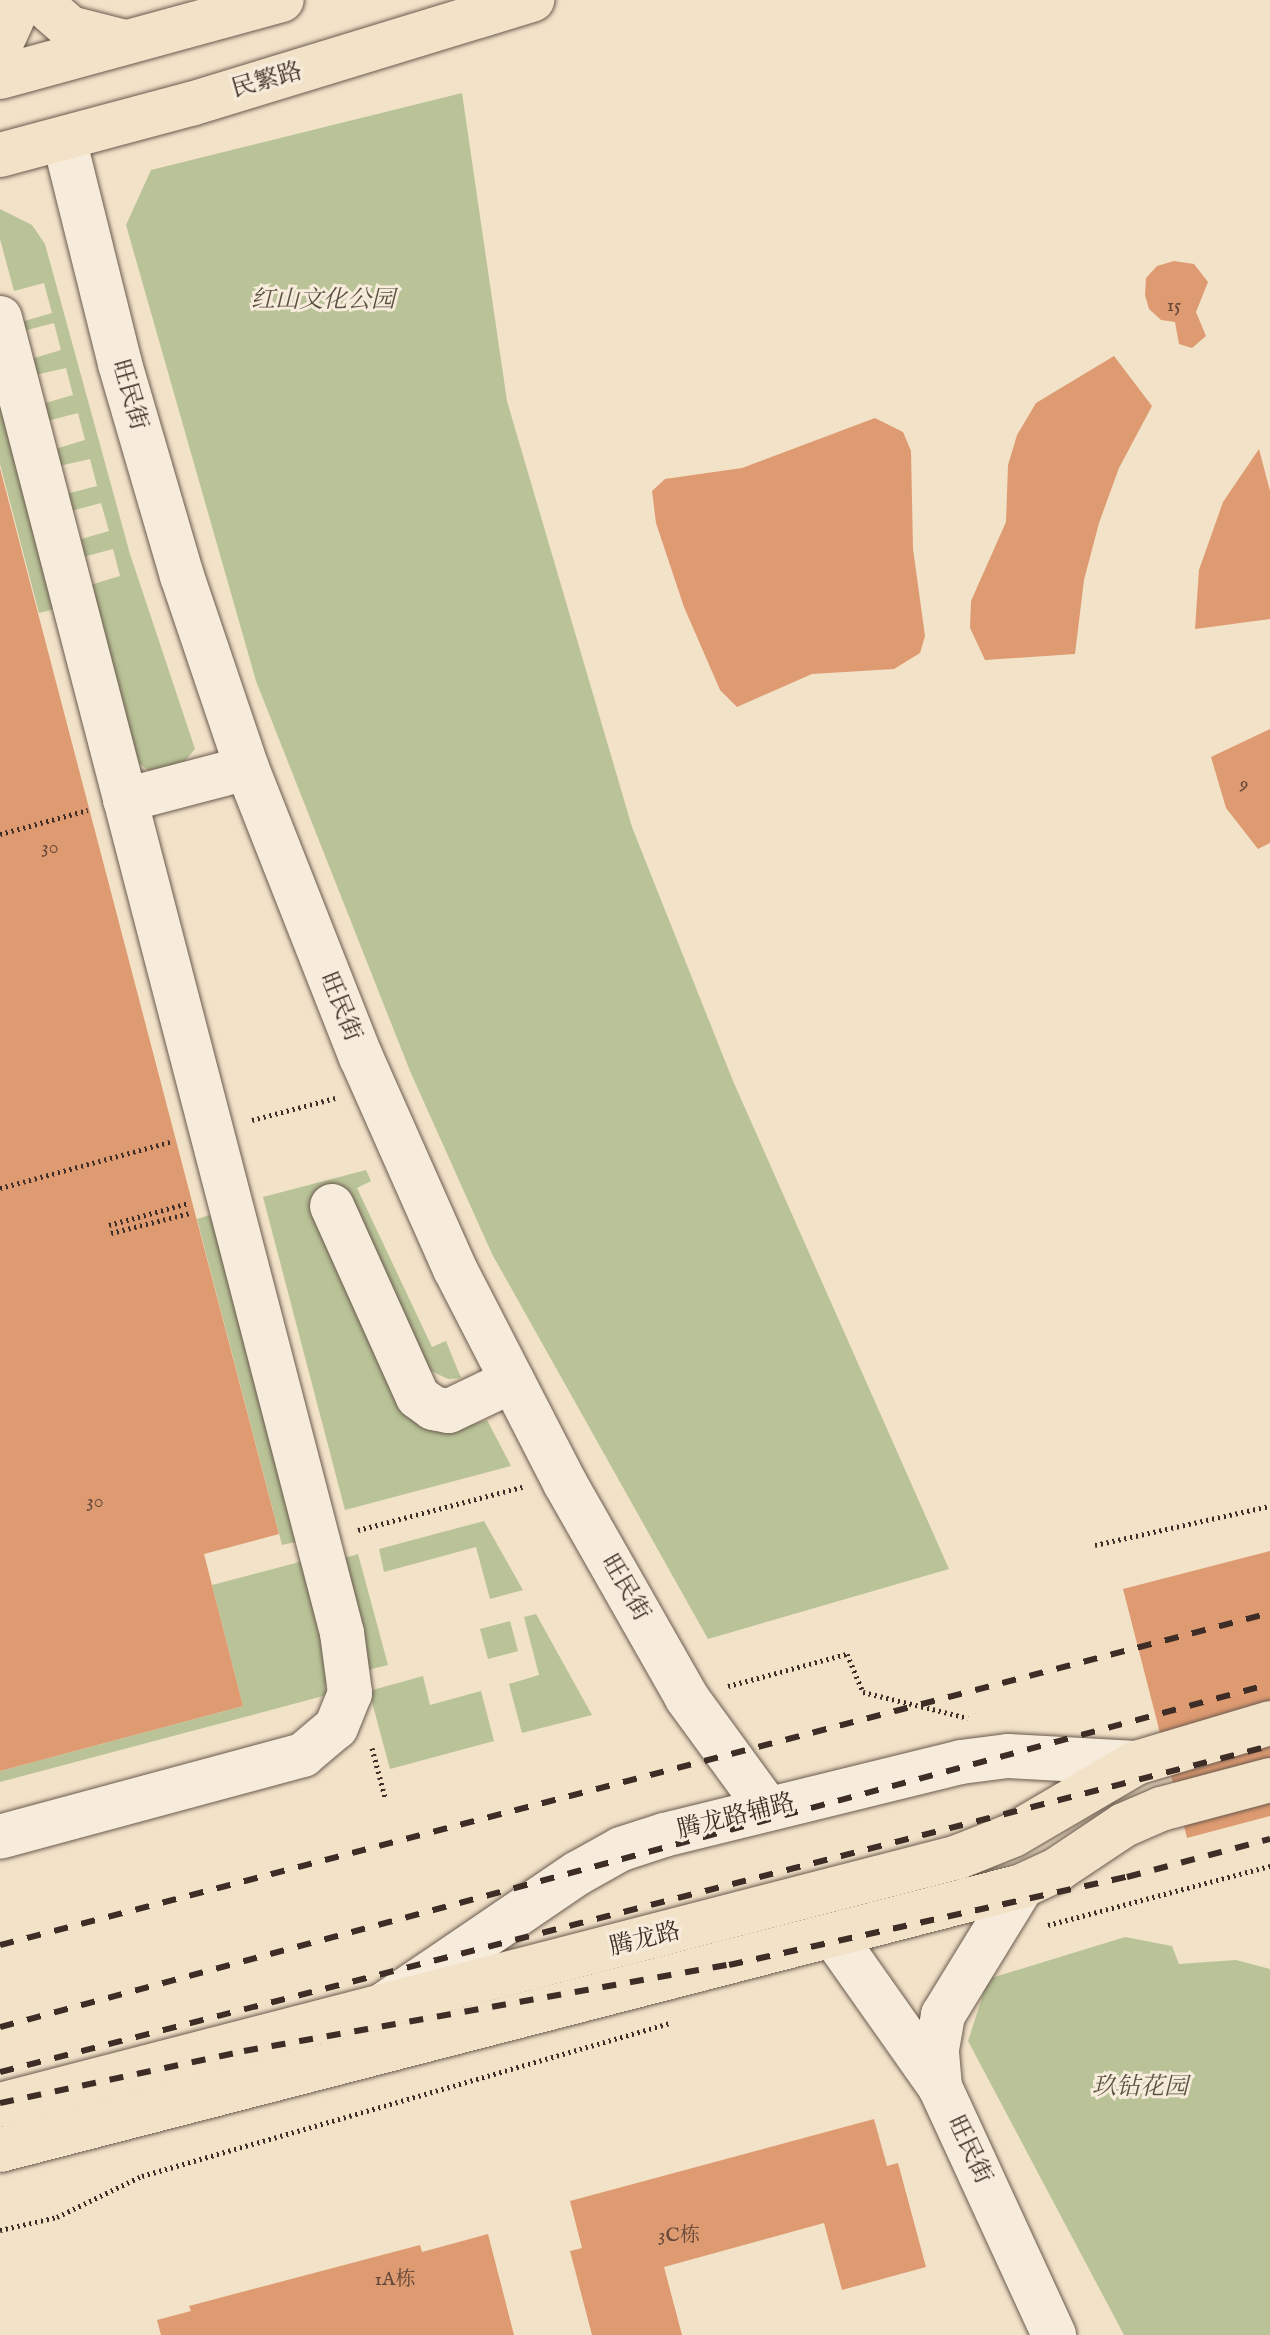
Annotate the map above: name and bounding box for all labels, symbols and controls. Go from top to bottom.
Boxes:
street label: 民繁路 [228,57,306,105]
park label: 红山文化公园 [251,287,395,315]
house number: 15 [1167,293,1181,317]
street label: 旺民街 [105,356,153,434]
house number: 9 [1240,771,1248,795]
house number: 30 [41,835,59,859]
street label: 旺民街 [313,968,367,1046]
house number: 30 [86,1489,104,1513]
street label: 旺民街 [595,1550,655,1626]
street label: 腾龙路辅路 [674,1789,798,1845]
street label: 腾龙路 [607,1917,683,1963]
park label: 玖钻花园 [1092,2074,1188,2102]
street label: 旺民街 [941,2111,997,2189]
house number: 3C栋 [658,2223,700,2247]
house number: 1A栋 [375,2267,415,2291]

